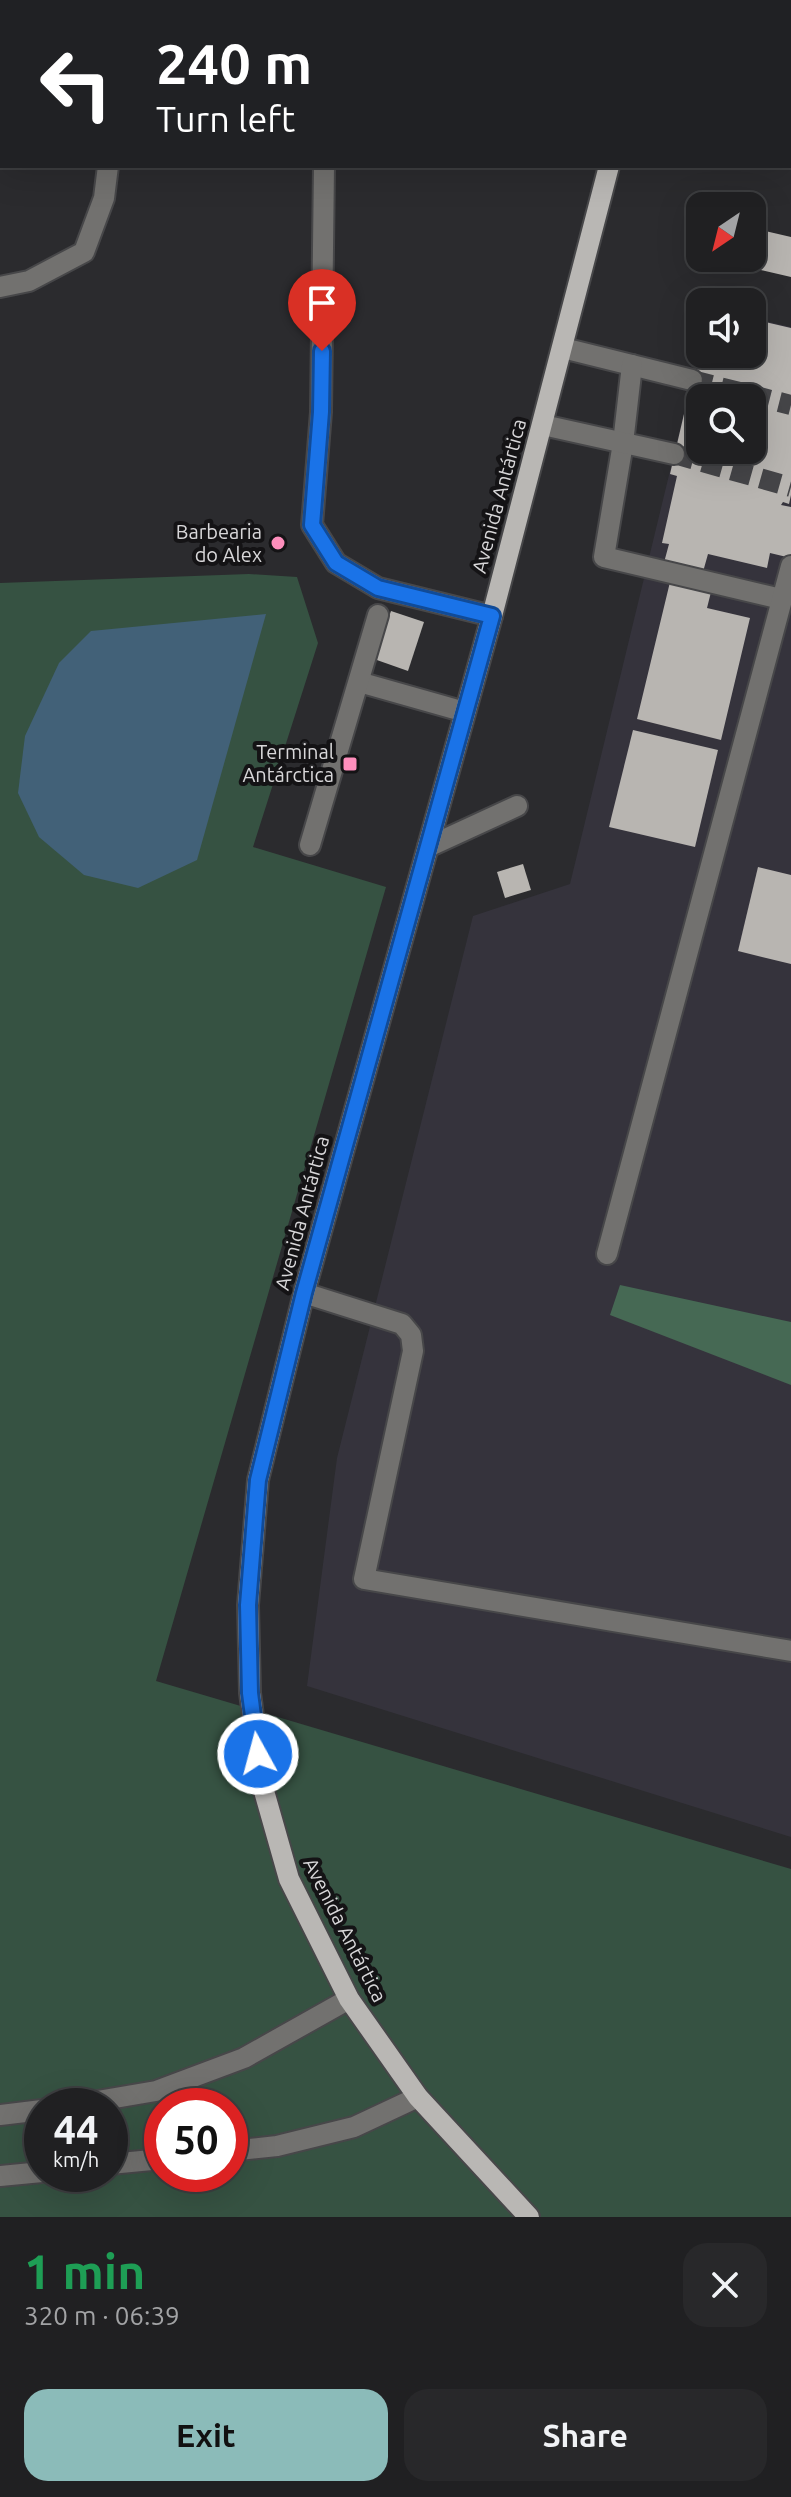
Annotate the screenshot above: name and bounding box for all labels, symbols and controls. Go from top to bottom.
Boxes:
icon: left [24,32,128,136]
text: 240 m [156,32,312,95]
text: Turn left [156,98,295,139]
north arrow [686,192,766,272]
map controls [686,192,766,464]
pin [288,269,356,351]
icon: arrive [300,281,344,325]
button: sound [686,288,766,368]
button: search [686,384,766,464]
street label: Avenida Antártica [467,416,530,575]
place label: Barbearia do Alex [176,520,262,566]
marker: Barbearia do Alex [269,534,287,552]
place label: Terminal Antárctica [242,740,334,786]
marker: Terminal Antárctica [341,755,359,773]
street label: Avenida Antártica [270,1133,333,1292]
position arrow [216,1712,300,1796]
street label: Avenida Antártica [299,1854,392,2006]
speed limit sign: 50 [144,2088,248,2192]
text: 44 [53,2107,99,2152]
text: km/h [53,2148,99,2171]
button: close [683,2243,767,2327]
text: 1 min [24,2244,145,2298]
text: 320 m · 06:39 [24,2301,180,2330]
button: Exit [24,2389,388,2481]
button: Share [404,2389,767,2481]

